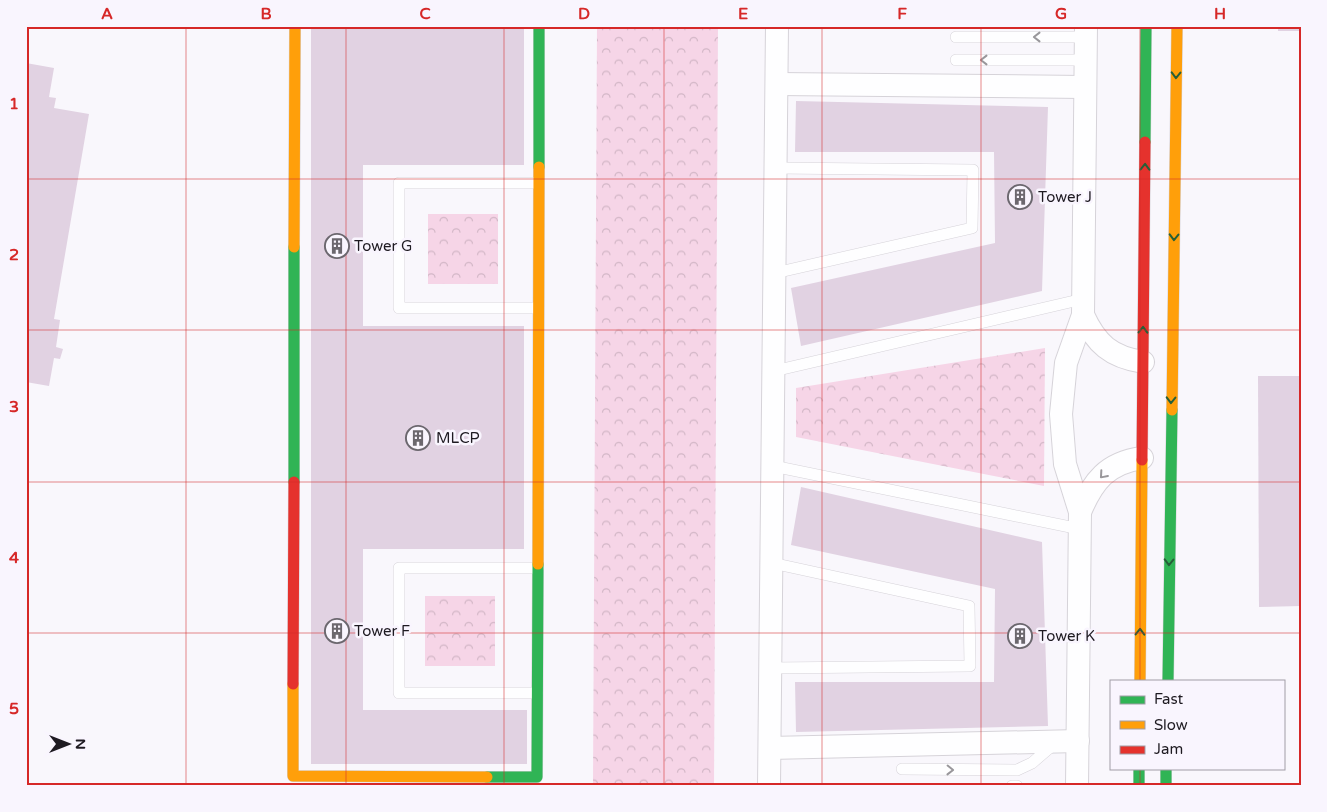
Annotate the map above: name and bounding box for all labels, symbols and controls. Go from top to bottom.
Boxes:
text: A [101,4,113,24]
text: B [260,4,272,24]
text: C [419,4,431,24]
text: D [578,4,590,24]
text: E [738,4,748,24]
text: F [897,4,907,24]
text: G [1055,4,1067,24]
text: H [1214,4,1226,24]
one-way arrow [1033,32,1040,42]
one-way arrow [980,55,988,65]
one-way arrow [1171,72,1181,79]
text: 1 [9,94,19,114]
one-way arrow [1140,163,1150,170]
building icon: Tower J [1007,184,1033,210]
place label: Tower J [1038,188,1092,206]
building icon: Tower G [324,233,350,259]
one-way arrow [1169,234,1179,242]
place label: Tower G [354,237,412,255]
text: 2 [9,245,19,265]
one-way arrow [1138,325,1148,333]
one-way arrow [1166,396,1177,404]
text: 3 [9,397,19,417]
building icon: MLCP [405,425,431,451]
place label: MLCP [436,429,480,447]
one-way arrow [1100,469,1109,478]
text: 4 [9,548,19,568]
one-way arrow [1164,559,1174,567]
building icon: Tower F [324,618,350,644]
place label: Tower F [354,622,410,640]
building icon: Tower K [1007,623,1033,649]
place label: Tower K [1038,627,1095,645]
one-way arrow [1135,628,1145,636]
legend [1110,680,1284,770]
text: Fast [1154,690,1184,708]
text: 5 [9,699,19,719]
text: Slow [1154,716,1188,734]
north arrow [42,720,92,770]
text: N [72,738,89,750]
text: Jam [1154,740,1183,758]
one-way arrow [947,764,955,775]

